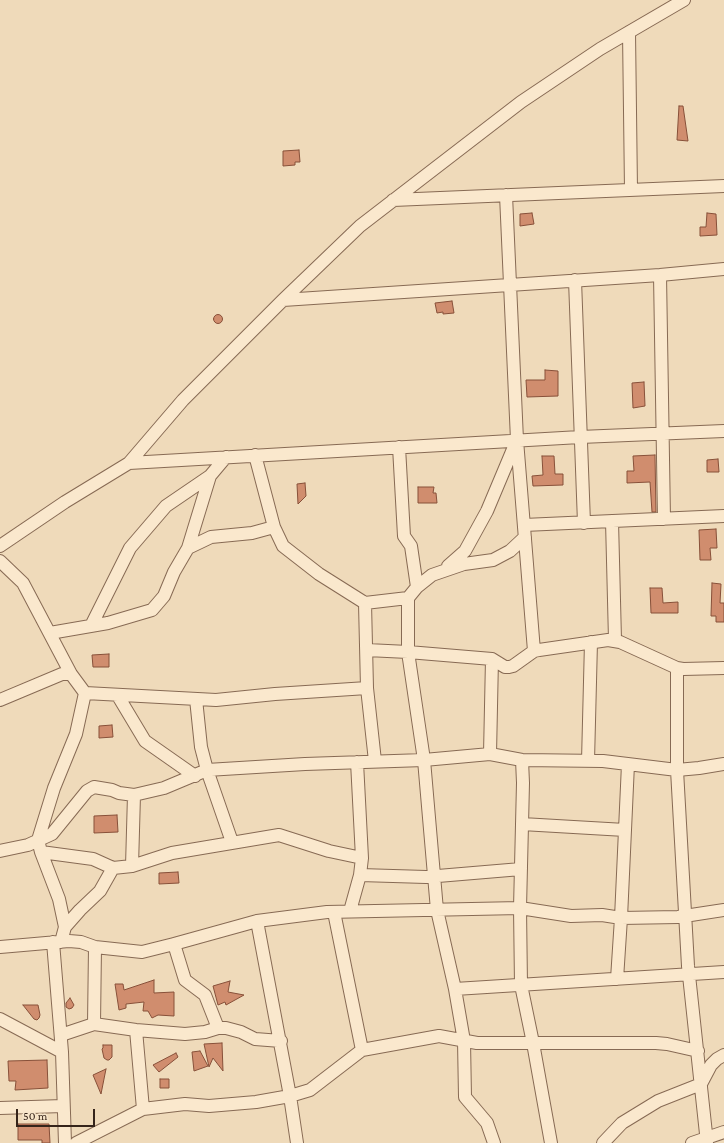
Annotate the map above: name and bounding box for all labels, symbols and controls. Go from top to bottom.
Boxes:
scale bar [18,1101,97,1127]
text: 50 m [23,1109,47,1123]

